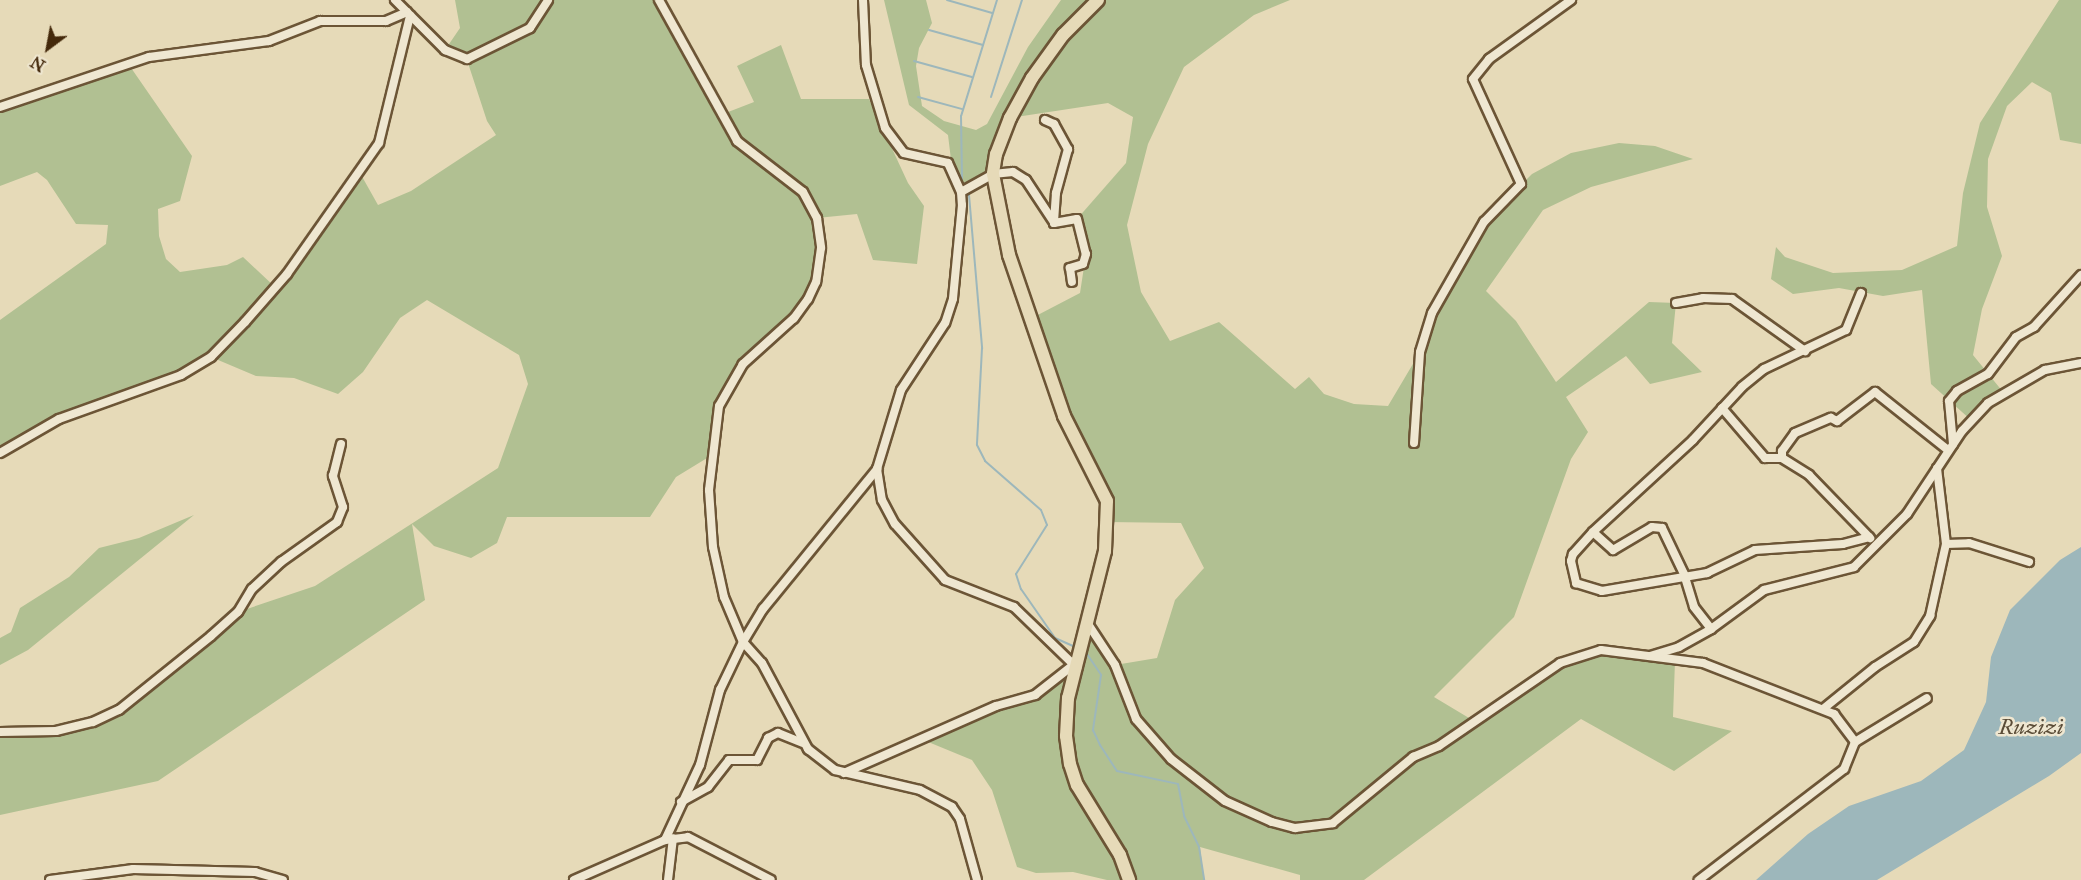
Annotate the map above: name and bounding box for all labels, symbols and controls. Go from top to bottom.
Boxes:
north arrow [18,18,78,78]
text: N [27,52,49,75]
water label: Ruzizi [1999,714,2063,740]

